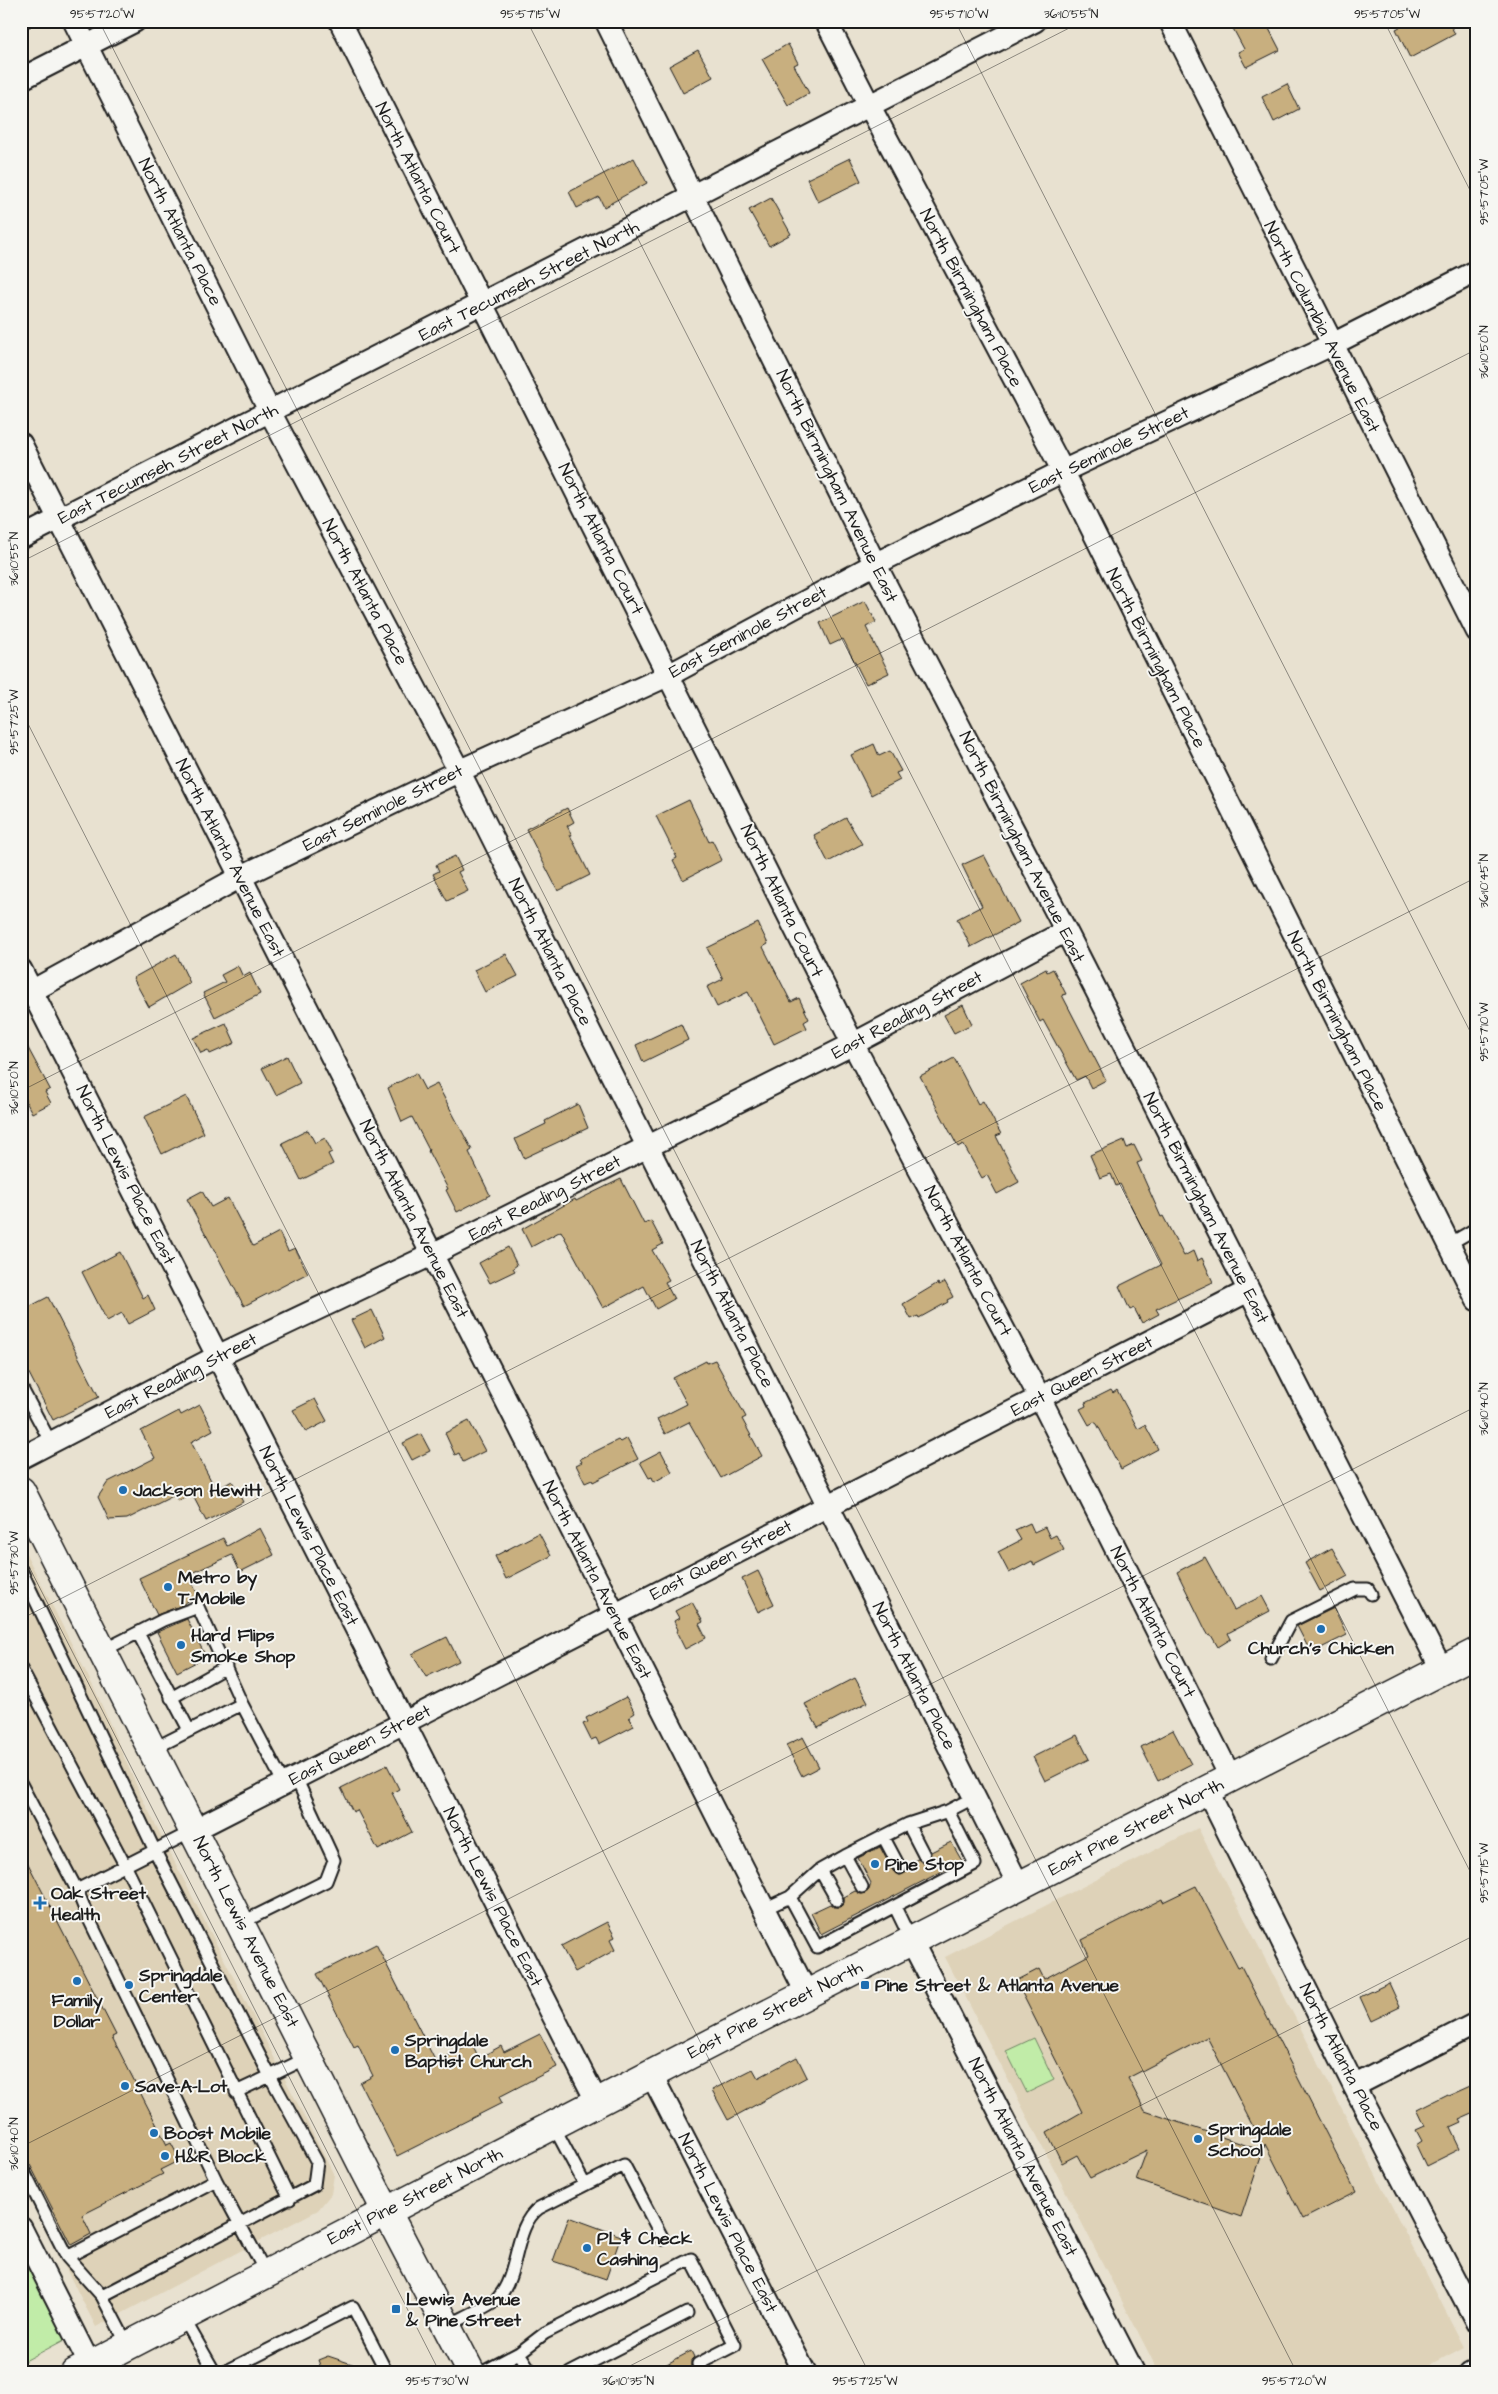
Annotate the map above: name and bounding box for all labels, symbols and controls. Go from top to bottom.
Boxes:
text: 95°57'20"W [70,6,135,23]
text: 95°57'15"W [500,6,561,23]
text: 95°57'10"W [929,6,989,23]
text: 36°10'55"N [1044,6,1099,23]
text: 95°57'05"W [1354,6,1421,23]
street label: North Atlanta Court [369,98,467,259]
street label: North Atlanta Place [132,154,228,310]
text: 95°57'05"W [1476,158,1493,225]
street label: North Birmingham Place [912,204,1029,392]
street label: East Tecumseh Street North [415,214,643,348]
street label: North Columbia Avenue East [1258,217,1387,438]
text: 36°10'50"N [1476,325,1493,379]
street label: North Birmingham Avenue East [769,365,905,608]
street label: East Tecumseh Street North [54,397,282,531]
street label: East Seminole Street [1025,400,1194,500]
street label: North Atlanta Court [552,459,650,620]
street label: North Atlanta Place [316,514,414,670]
text: 36°10'55"N [6,531,23,586]
street label: North Birmingham Place [1099,564,1212,753]
street label: East Seminole Street [665,579,832,684]
text: 95°57'25"W [6,689,23,755]
street label: North Birmingham Avenue East [952,727,1092,968]
street label: North Atlanta Avenue East [169,754,291,962]
street label: East Seminole Street [299,758,468,858]
street label: North Atlanta Court [734,820,830,982]
text: 36°10'45"N [1476,853,1493,908]
street label: North Atlanta Place [502,874,598,1030]
street label: North Birmingham Place [1280,927,1393,1116]
street label: East Reading Street [827,964,988,1066]
text: 95°57'10"W [1476,1002,1493,1062]
text: 36°10'50"N [6,1061,23,1115]
street label: North Lewis Place East [70,1081,182,1270]
street label: North Birmingham Avenue East [1136,1088,1276,1329]
street label: North Atlanta Avenue East [353,1115,475,1323]
street label: East Reading Street [464,1148,627,1248]
street label: North Atlanta Court [918,1181,1019,1341]
street label: North Atlanta Place [684,1236,780,1392]
street label: East Reading Street [100,1326,263,1426]
street label: East Queen Street [1007,1329,1158,1423]
text: 36°10'40"N [1476,1382,1493,1436]
street label: North Lewis Place East [253,1442,365,1631]
street label: North Atlanta Avenue East [536,1476,658,1684]
place label: Jackson Hewitt [132,1478,263,1503]
marker: Jackson Hewitt [117,1484,129,1496]
street label: East Queen Street [646,1513,797,1607]
text: 95°57'30"W [6,1530,23,1595]
street label: North Atlanta Court [1104,1542,1202,1703]
place label: Metro by T-Mobile [177,1565,257,1611]
marker: Metro by T-Mobile [162,1581,174,1593]
street label: North Atlanta Place [866,1598,962,1754]
place label: Hard Flips Smoke Shop [190,1623,295,1669]
marker: Church's Chicken [1315,1623,1327,1635]
place label: Church's Chicken [1248,1636,1394,1661]
marker: Hard Flips Smoke Shop [175,1639,187,1651]
street label: East Queen Street [285,1698,436,1792]
street label: East Pine Street North [1044,1772,1228,1882]
street label: North Lewis Place East [437,1803,549,1992]
street label: North Lewis Avenue East [187,1832,306,2033]
text: 95°57'15"W [1476,1842,1493,1903]
place label: Pine Stop [885,1852,964,1877]
marker: Pine Stop [869,1858,881,1870]
place label: Oak Street Health [51,1881,147,1927]
marker: Oak Street Health [33,1896,47,1910]
street label: East Pine Street North [683,1955,867,2065]
place label: Springdale Center [138,1963,223,2009]
place label: Pine Street & Atlanta Avenue [875,1973,1119,1998]
marker: Family Dollar [71,1975,83,1987]
marker: Springdale Center [123,1979,135,1991]
marker: Pine Street & Atlanta Avenue [859,1979,871,1991]
street label: North Atlanta Place [1293,1979,1389,2135]
place label: Family Dollar [51,1988,103,2034]
place label: Springdale Baptist Church [404,2028,533,2074]
marker: Springdale Baptist Church [389,2044,401,2056]
street label: North Atlanta Avenue East [962,2053,1084,2261]
place label: Save-A-Lot [134,2074,228,2099]
marker: Save-A-Lot [119,2080,131,2092]
text: 36°10'40"N [6,2117,23,2171]
place label: Springdale School [1207,2117,1292,2163]
place label: Boost Mobile [164,2121,271,2146]
marker: Boost Mobile [148,2127,160,2139]
street label: North Lewis Place East [672,2129,784,2318]
marker: Springdale School [1192,2133,1204,2145]
street label: East Pine Street North [323,2141,507,2251]
place label: H&R Block [175,2144,267,2169]
marker: H&R Block [159,2150,171,2162]
place label: PL$ Check Cashing [597,2226,693,2273]
marker: PL$ Check Cashing [581,2242,593,2254]
place label: Lewis Avenue & Pine Street [405,2287,522,2333]
marker: Lewis Avenue & Pine Street [390,2303,402,2315]
text: 95°57'30"W [405,2373,470,2390]
text: 36°10'35"N [602,2373,655,2390]
text: 95°57'25"W [832,2373,898,2390]
text: 95°57'20"W [1262,2373,1327,2390]

